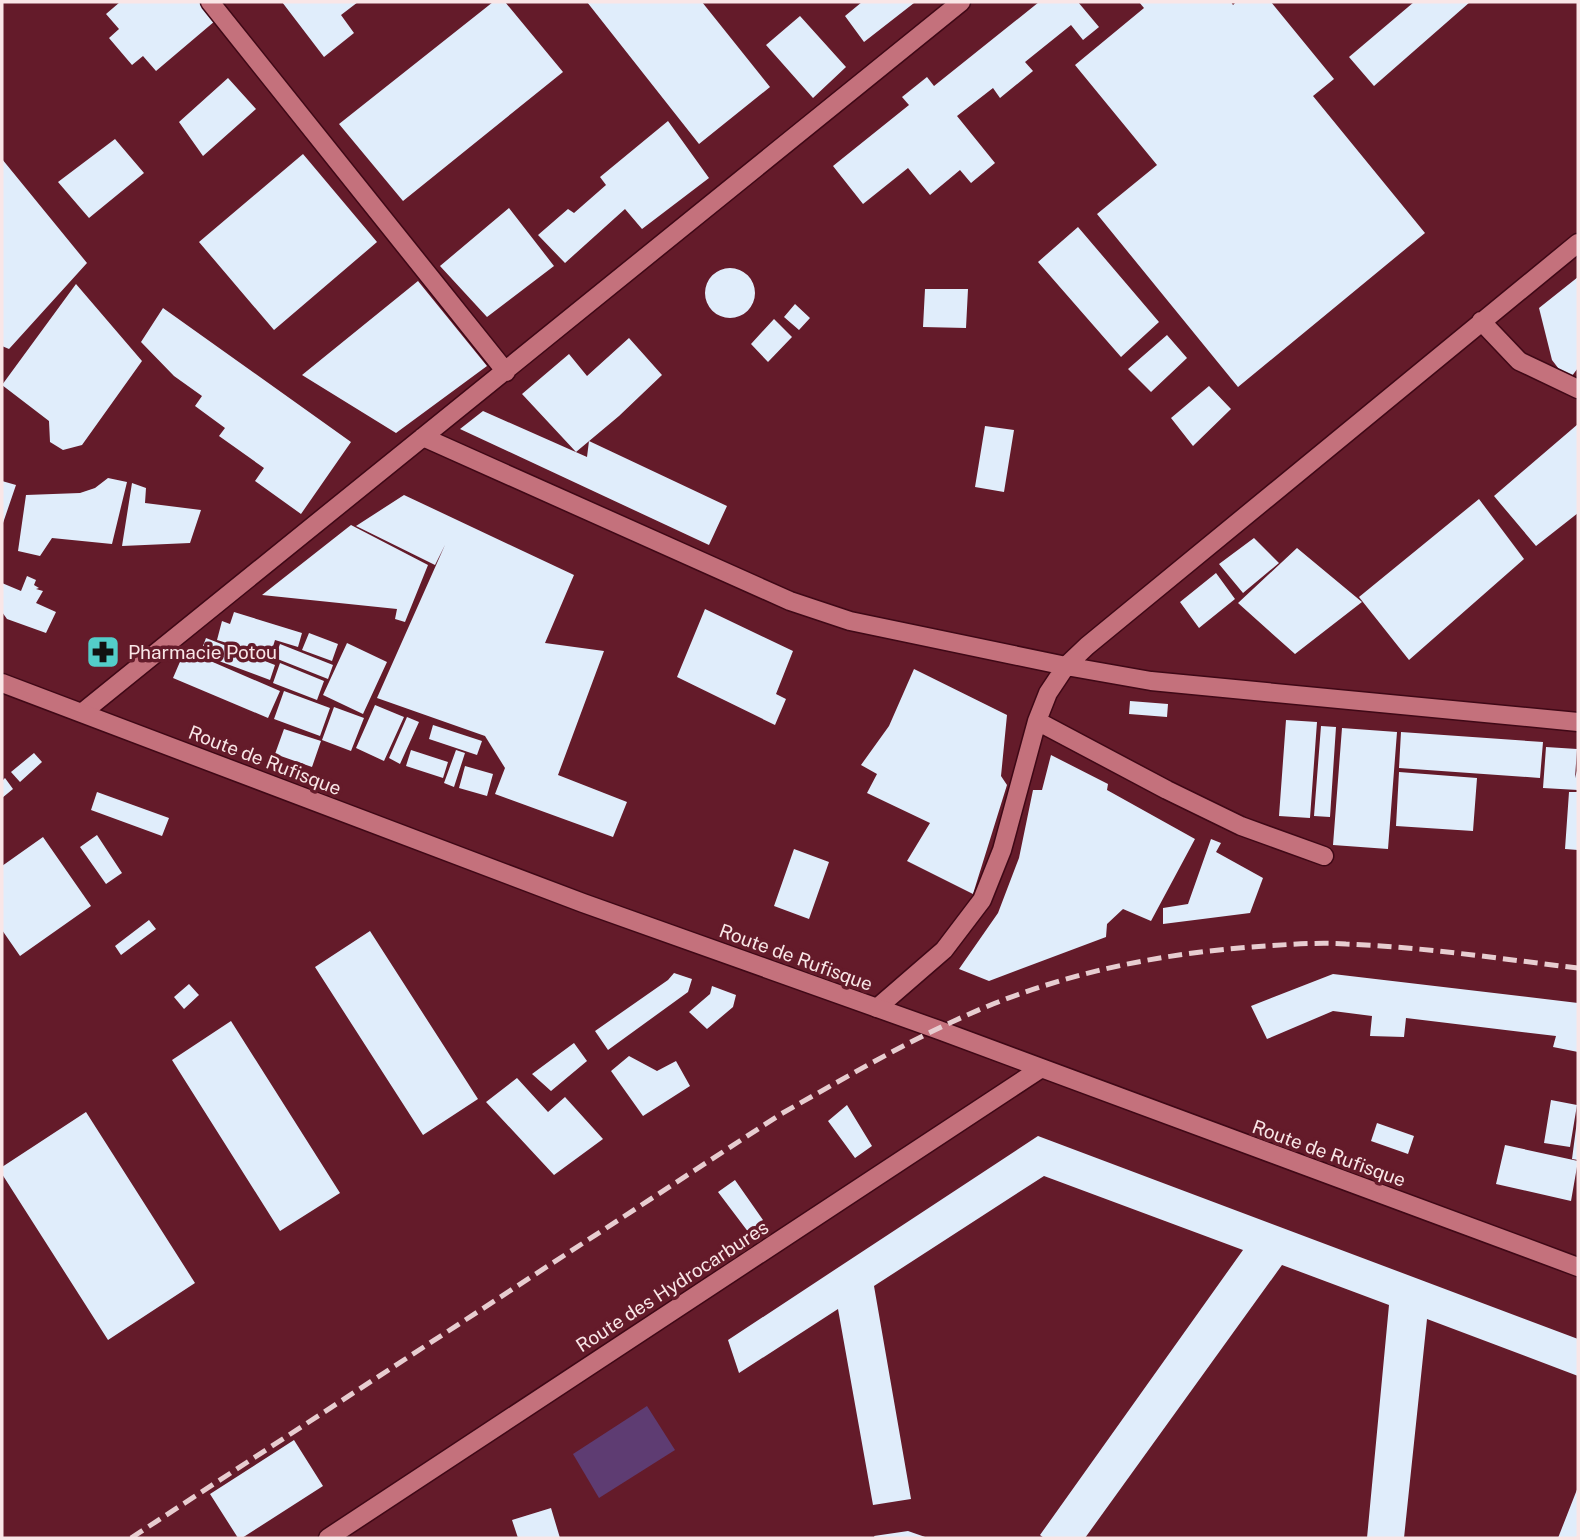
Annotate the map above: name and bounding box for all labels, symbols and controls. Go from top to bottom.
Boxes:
pharmacy icon: Pharmacie Potou [84,633,122,671]
place label: Pharmacie Potou [128,641,277,663]
street label: Route de Rufisque [186,721,344,799]
street label: Route de Rufisque [716,919,876,995]
street label: Route de Rufisque [1249,1115,1409,1191]
street label: Route des Hydrocarbures [572,1216,772,1356]

